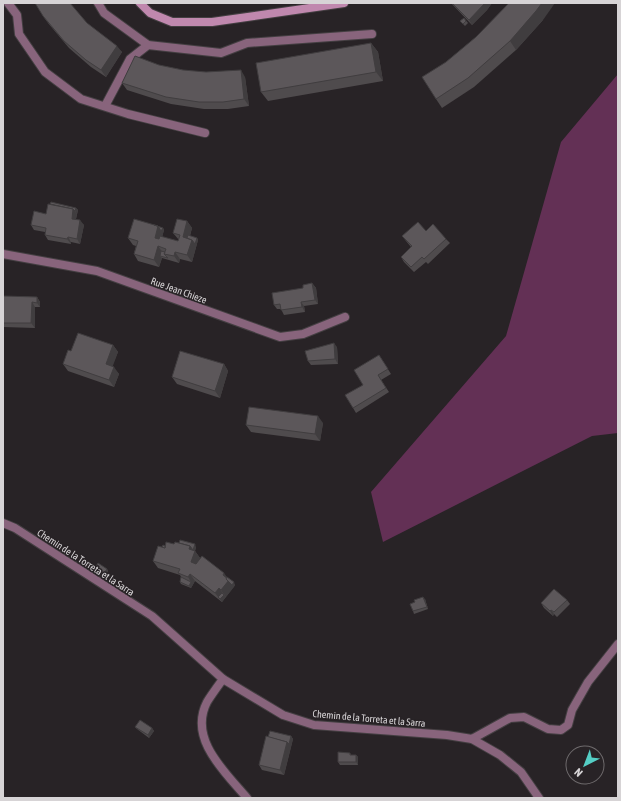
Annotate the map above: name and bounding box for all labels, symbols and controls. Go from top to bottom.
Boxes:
street label: Rue Jean Chieze [149,275,209,306]
street label: Chemin de la Torreta et la Sarra [35,527,137,598]
street label: Chemin de la Torreta et la Sarra [312,708,426,729]
north arrow [565,745,605,785]
text: N [572,766,585,779]

